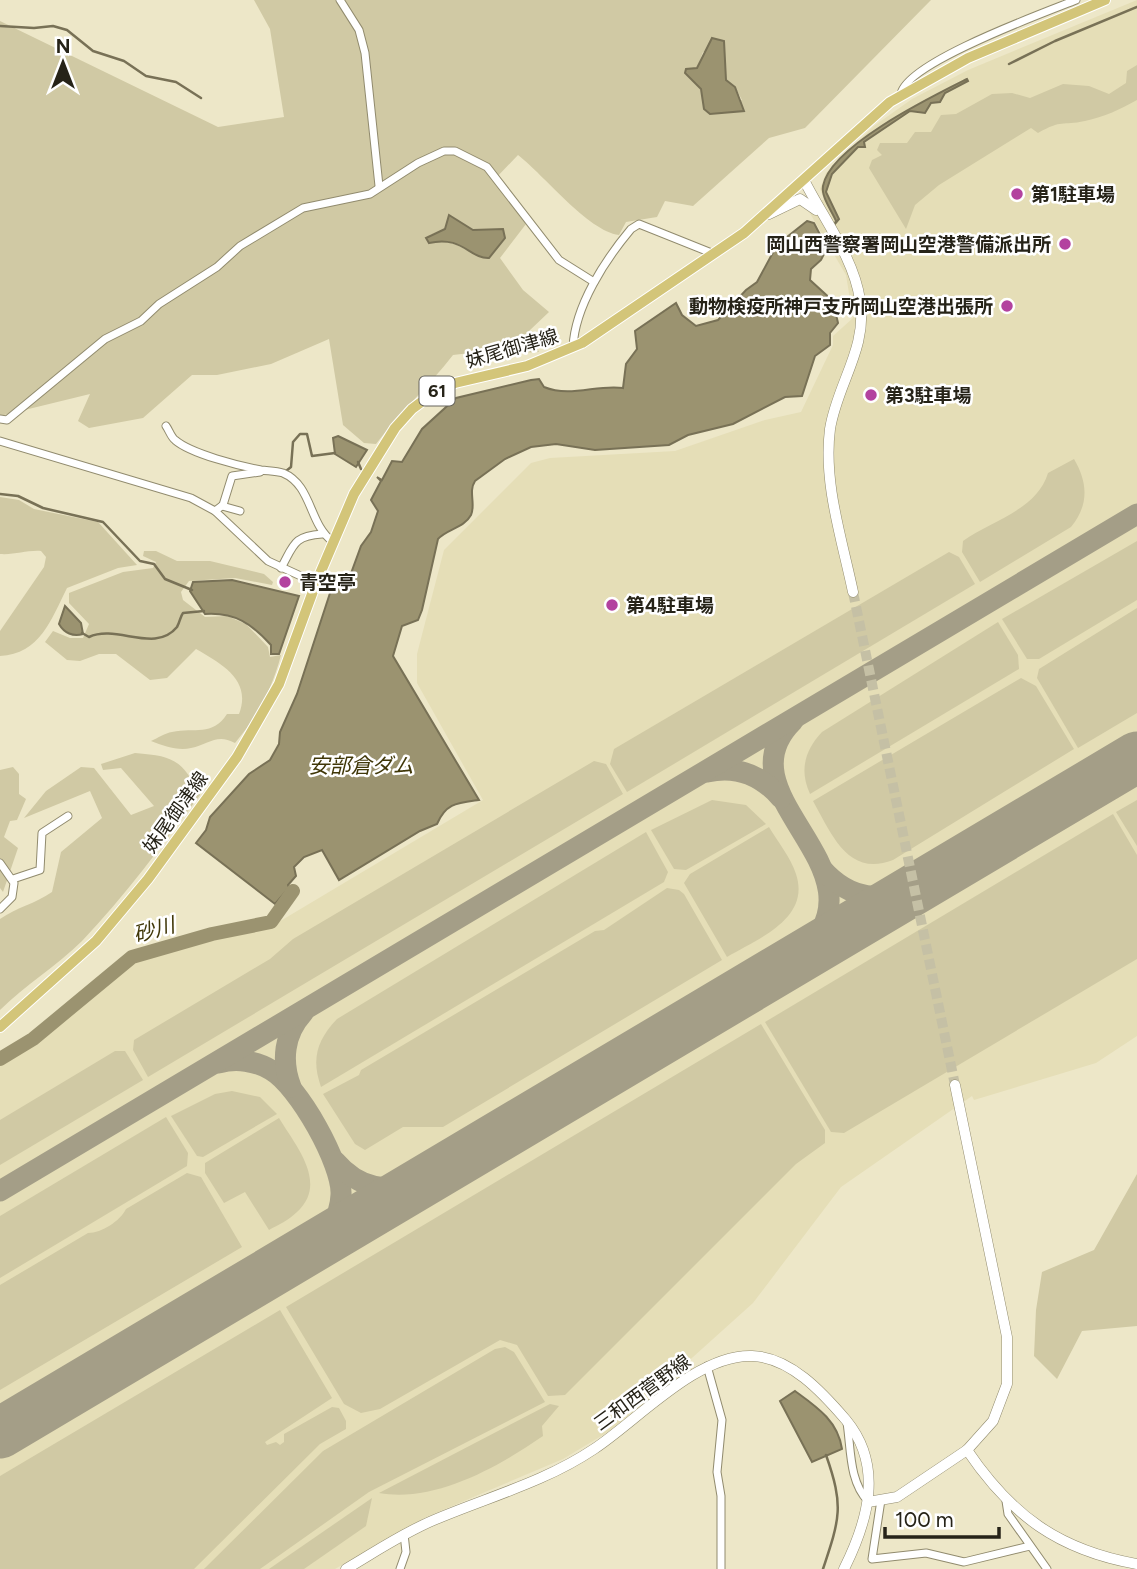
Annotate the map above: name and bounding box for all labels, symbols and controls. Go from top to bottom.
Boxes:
north arrow [28,28,98,98]
text: N [56,35,70,58]
place label: 第1駐車場 [1031,183,1115,206]
marker: 第1駐車場 [1009,186,1025,202]
place label: 岡山西警察署岡山空港警備派出所 [766,233,1051,256]
marker: 岡山西警察署岡山空港警備派出所 [1057,236,1073,252]
place label: 動物検疫所神戸支所岡山空港出張所 [689,295,993,318]
marker: 動物検疫所神戸支所岡山空港出張所 [999,298,1015,314]
street label: 妹尾御津線 [463,324,561,373]
road number: 61 [420,376,454,405]
place label: 第3駐車場 [885,384,972,407]
marker: 第3駐車場 [863,387,879,403]
place label: 青空亭 [299,571,356,594]
marker: 青空亭 [277,574,293,590]
place label: 第4駐車場 [626,594,714,617]
marker: 第4駐車場 [604,597,620,613]
water label: 安部倉ダム [309,753,414,778]
street label: 妹尾御津線 [138,767,213,857]
water label: 砂川 [130,911,179,947]
street label: 三和西菅野線 [589,1350,695,1435]
scale bar [885,1496,999,1540]
text: 100 m [895,1507,954,1532]

